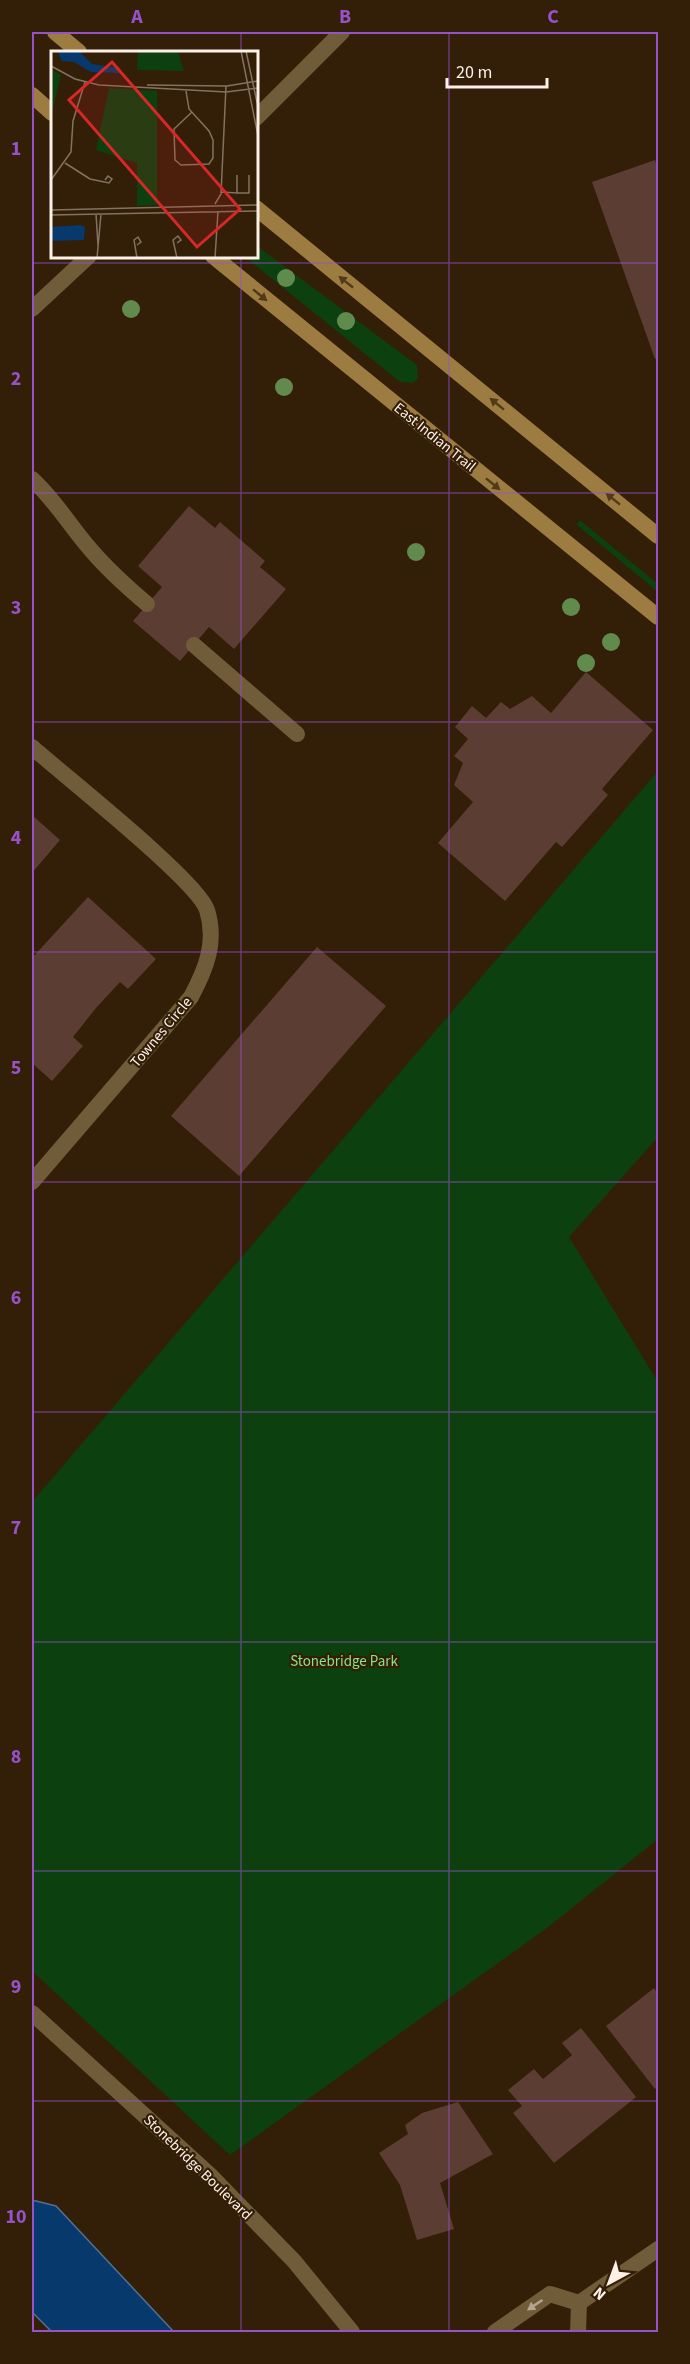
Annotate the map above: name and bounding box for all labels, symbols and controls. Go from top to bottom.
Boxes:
text: A [130,3,143,31]
text: B [339,3,351,31]
text: C [547,3,559,31]
inset map [51,51,258,258]
scale bar [447,51,548,89]
text: 20 m [456,60,492,85]
text: 1 [11,135,21,163]
one-way arrow [339,276,354,288]
one-way arrow [252,288,268,301]
text: 2 [11,365,21,393]
street label: East Indian Trail [389,398,480,477]
one-way arrow [489,398,505,411]
one-way arrow [485,477,501,490]
one-way arrow [605,492,621,505]
text: 3 [11,594,21,622]
text: 4 [11,824,22,852]
street label: Townes Circle [126,993,197,1072]
text: 5 [11,1054,21,1082]
text: 6 [11,1284,21,1312]
text: 7 [11,1514,21,1542]
park label: Stonebridge Park [290,1651,398,1672]
text: 8 [11,1743,21,1771]
text: 9 [11,1973,21,2001]
street label: Stonebridge Boulevard [139,2110,257,2225]
text: 10 [5,2203,27,2231]
north arrow [579,2253,639,2313]
text: N [589,2282,611,2305]
one-way arrow [527,2299,543,2310]

